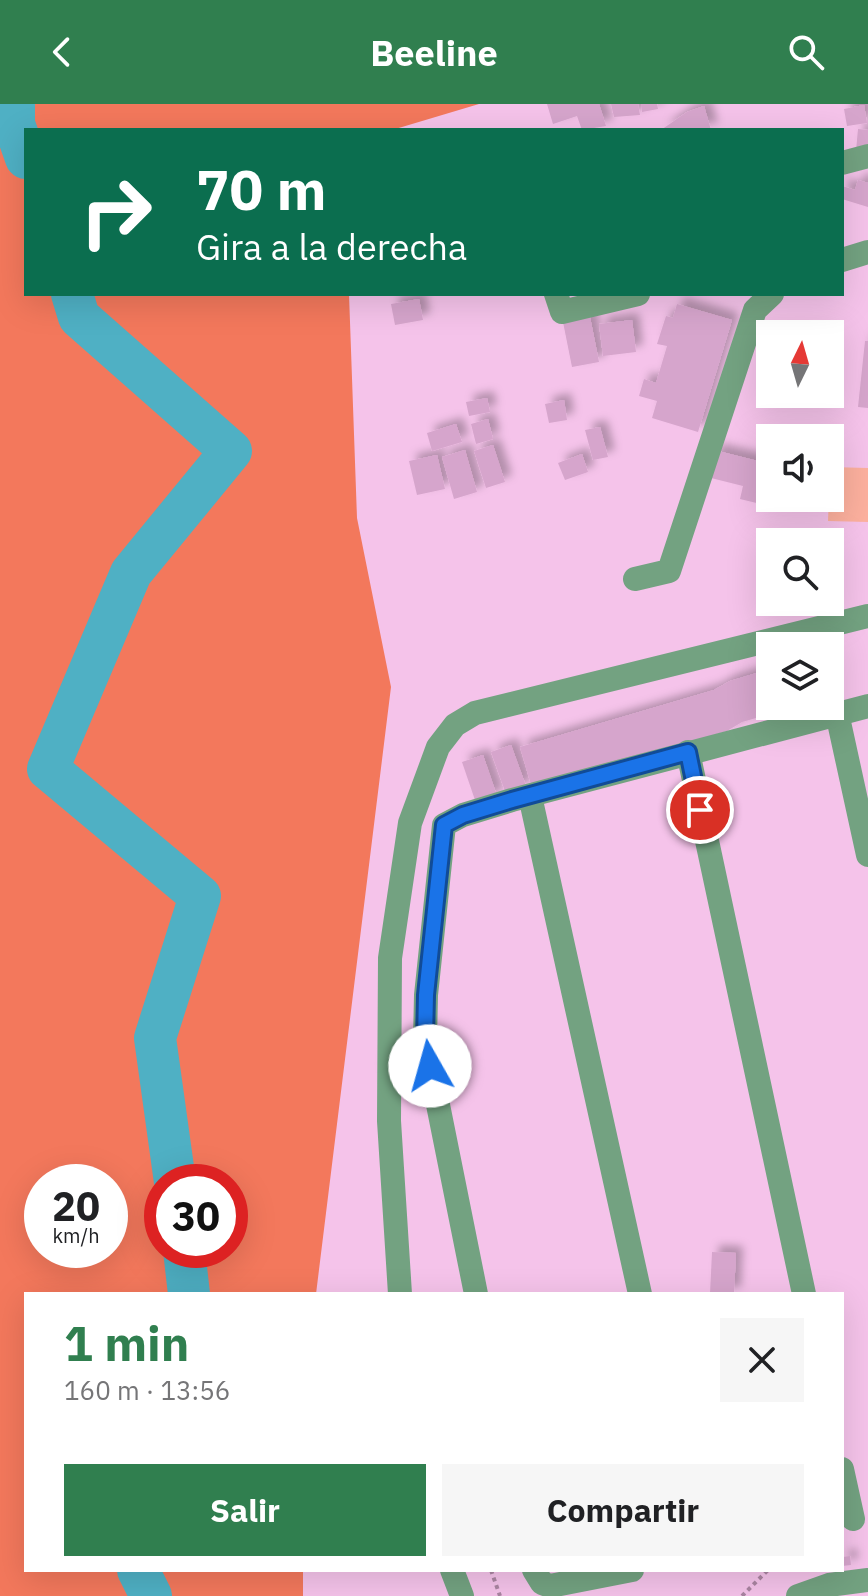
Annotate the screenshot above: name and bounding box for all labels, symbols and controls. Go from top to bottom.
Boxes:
text: Beeline [370,29,498,76]
icon: back [40,30,84,74]
icon: search [784,30,828,74]
text: 70 m [196,153,326,225]
icon: right [64,160,168,264]
text: Gira a la derecha [196,223,467,270]
north arrow [756,320,844,408]
map controls [756,320,844,720]
button: sound [756,424,844,512]
button: search [756,528,844,616]
button: layers [756,632,844,720]
pin [666,776,734,844]
icon: arrive [678,788,722,832]
position arrow [388,1024,472,1108]
speed limit sign: 30 [144,1164,248,1268]
text: 20 [52,1180,100,1232]
text: km/h [52,1222,100,1249]
text: 1 min [64,1312,189,1374]
button: close [720,1318,804,1402]
text: 160 m · 13:56 [64,1373,230,1407]
button: Salir [64,1464,426,1556]
button: Compartir [442,1464,804,1556]

